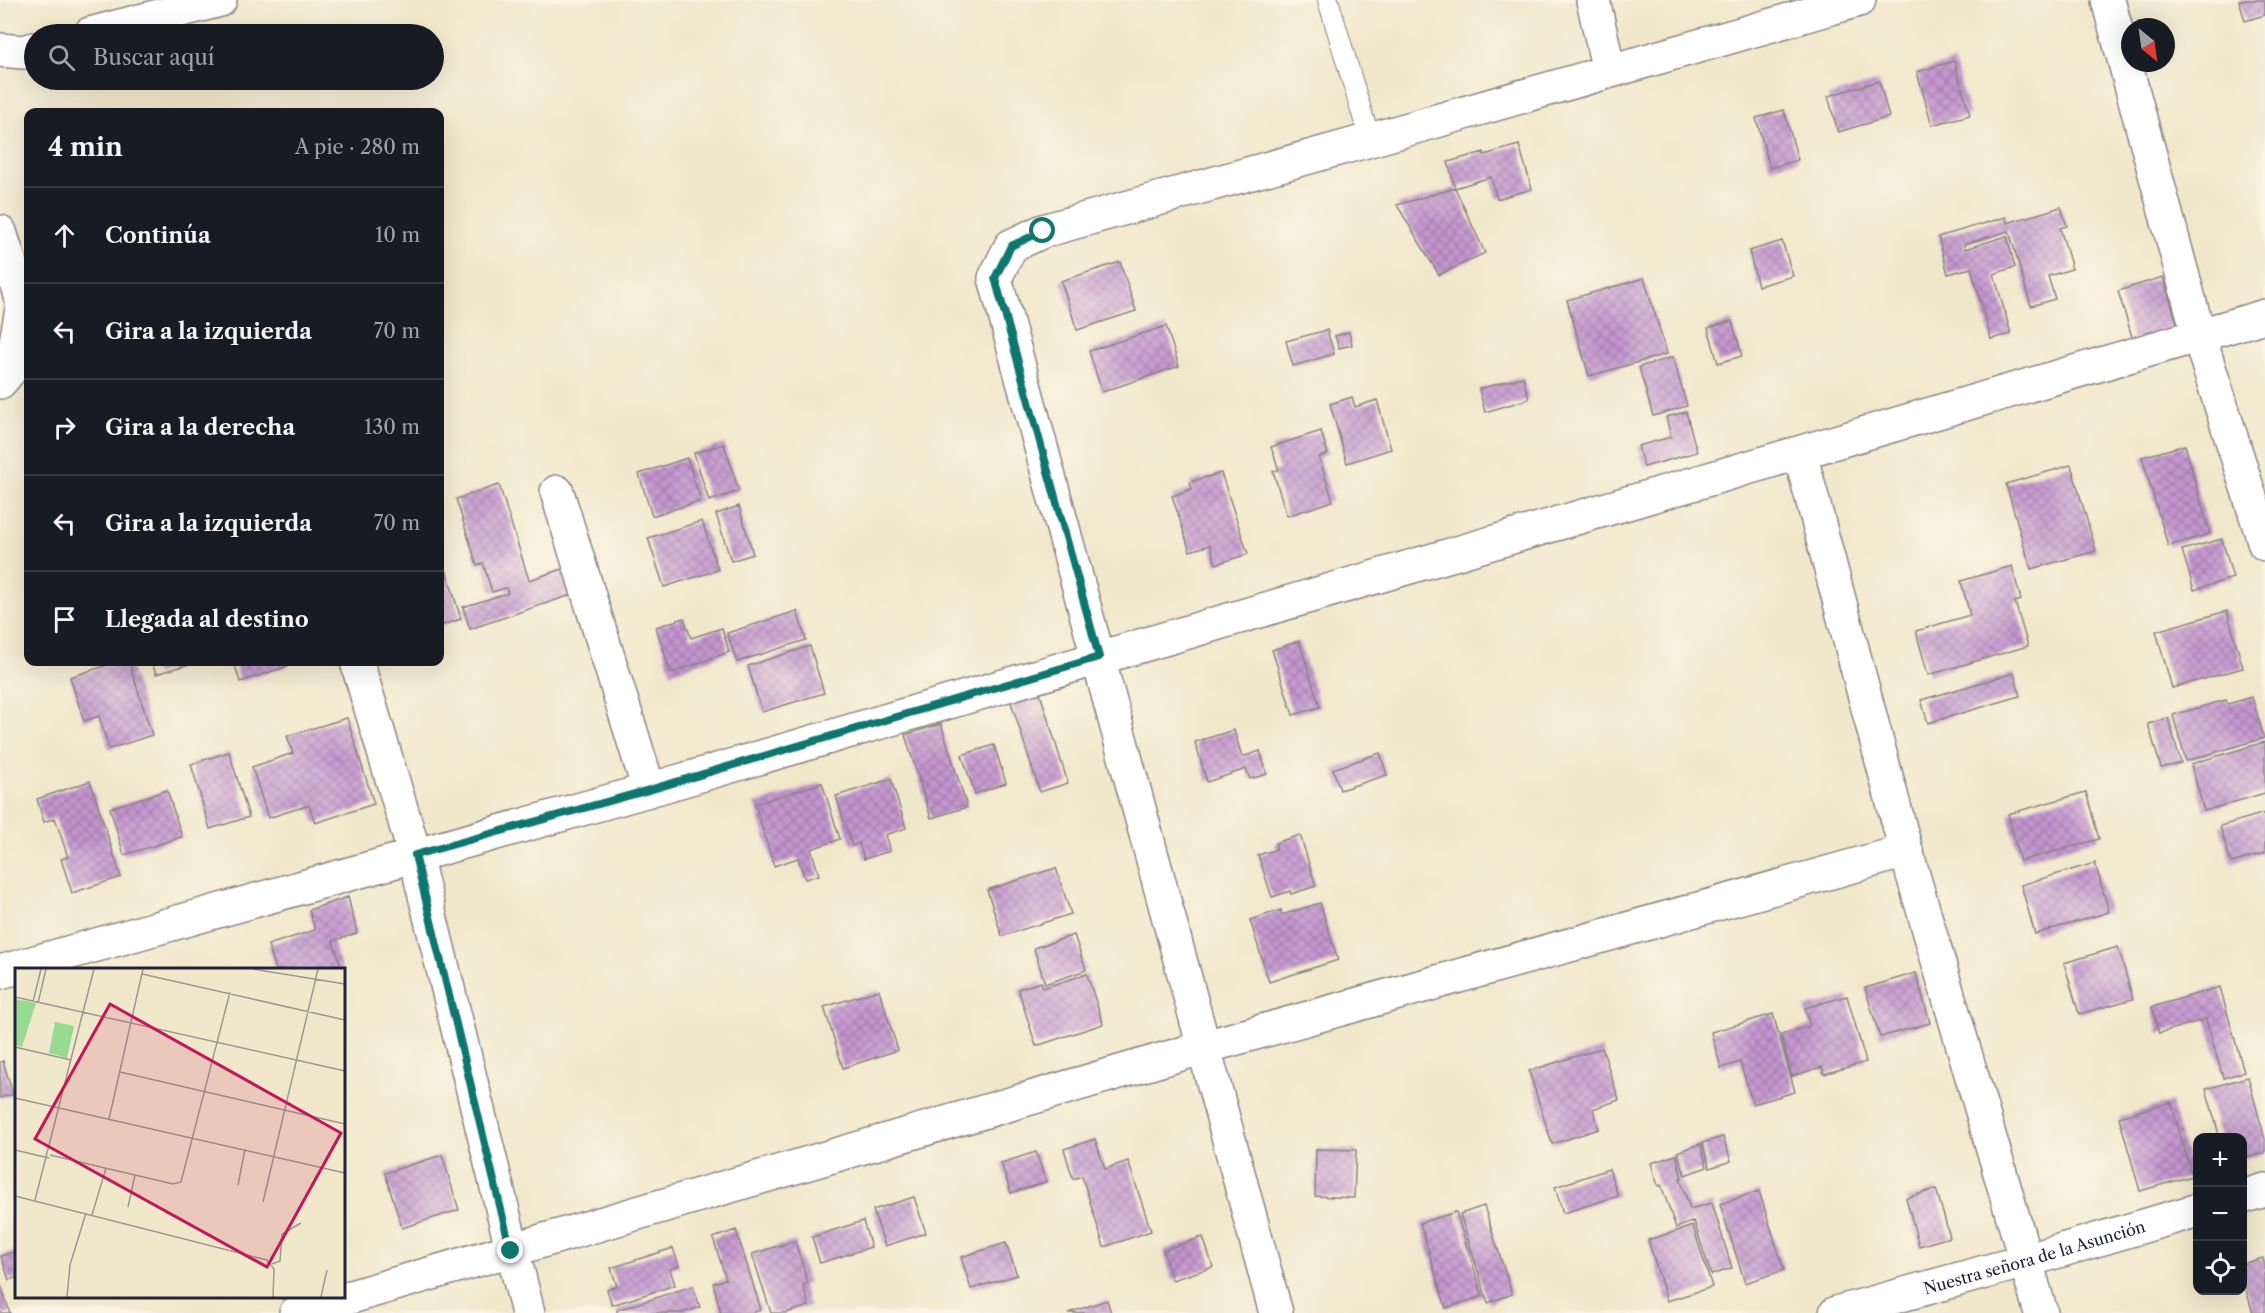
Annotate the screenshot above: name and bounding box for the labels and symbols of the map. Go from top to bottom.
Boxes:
north arrow [2121,18,2175,72]
route start [1029,217,1055,243]
inset map [15,968,345,1298]
street label: Nuestra señora de la Asunción [1921,1216,2148,1298]
route end [497,1237,523,1263]

